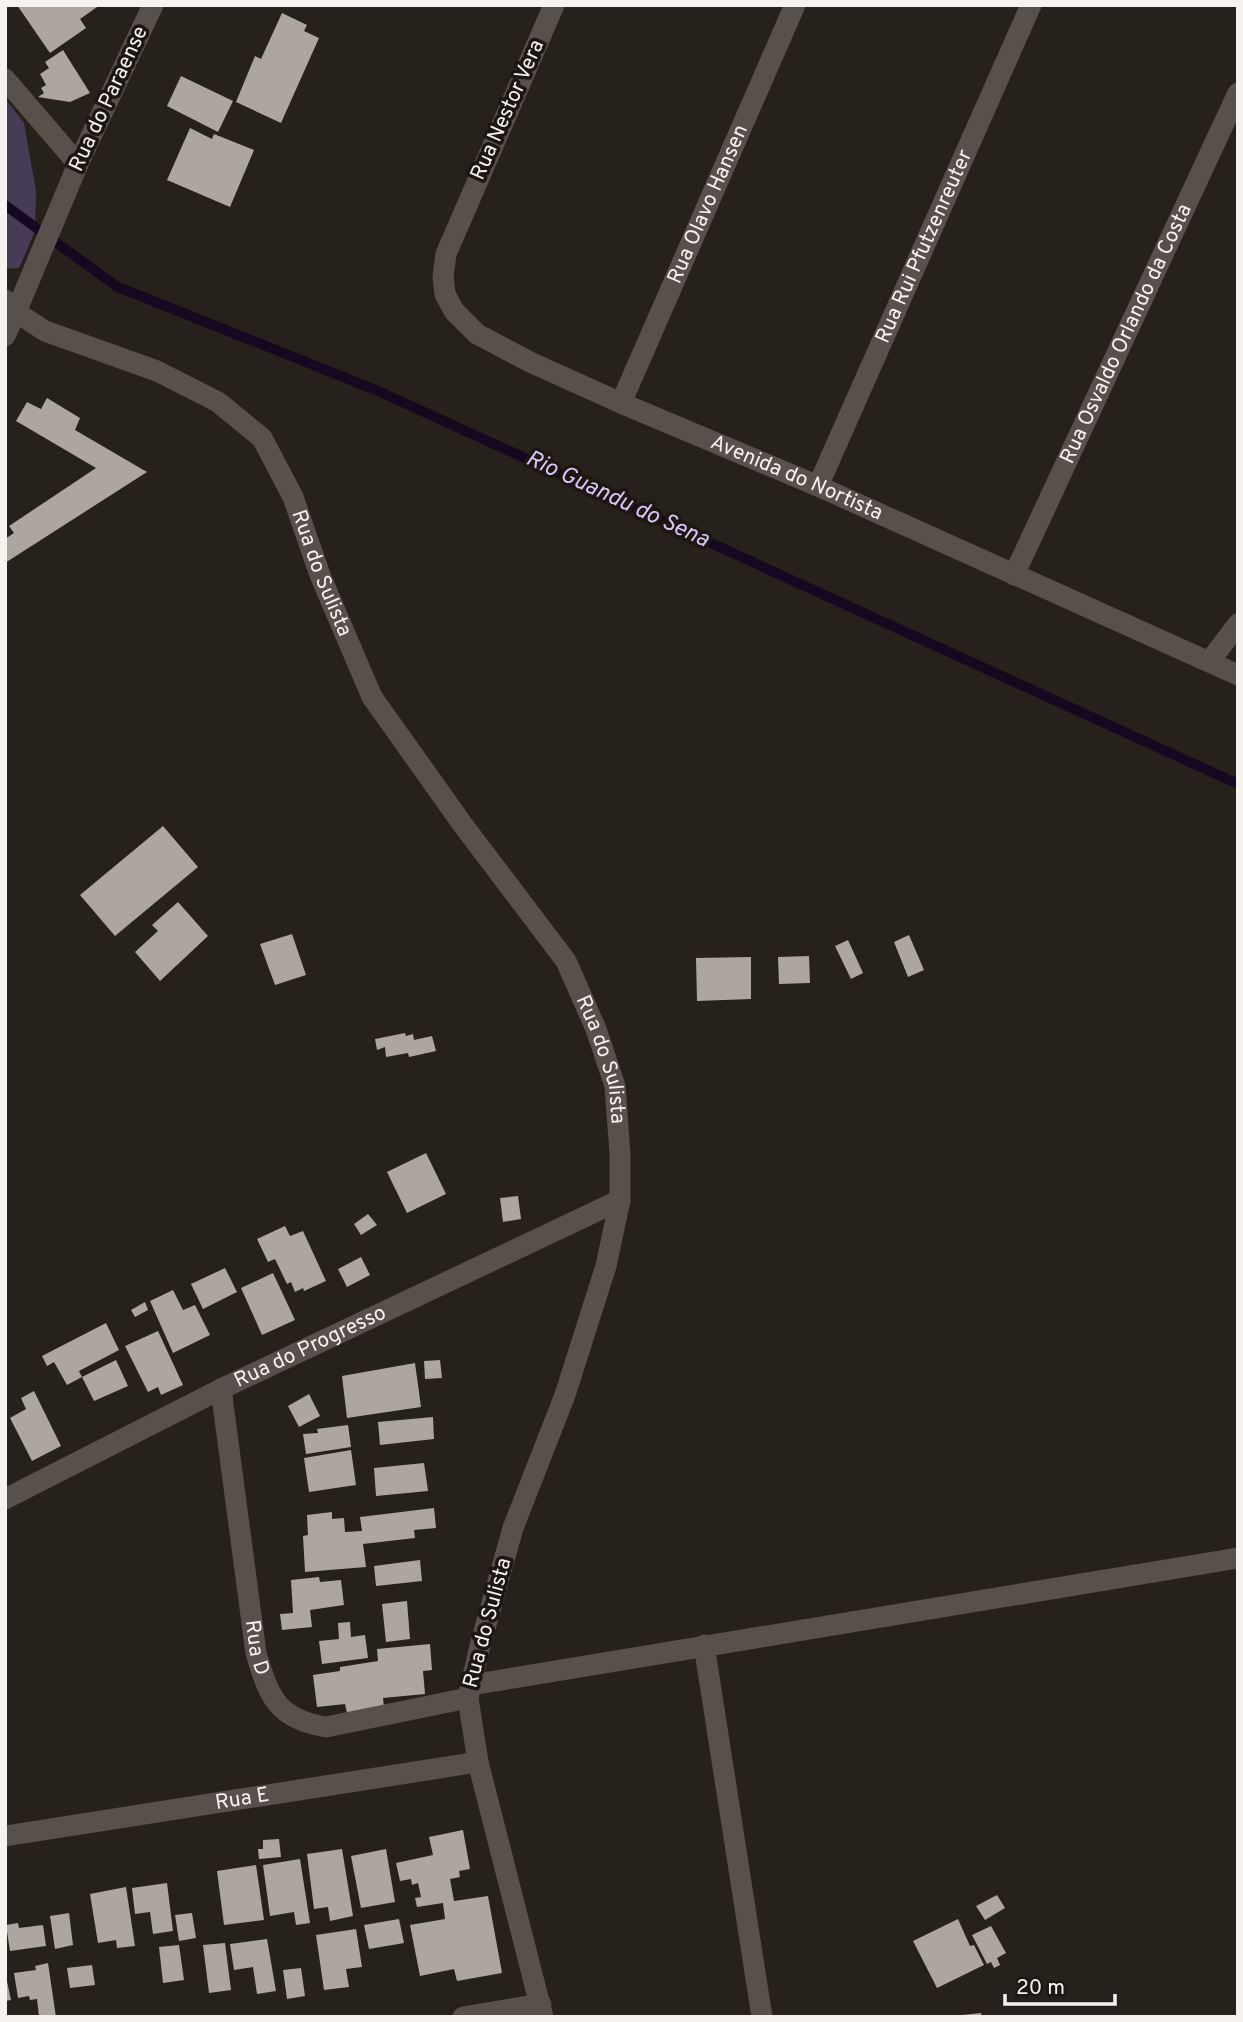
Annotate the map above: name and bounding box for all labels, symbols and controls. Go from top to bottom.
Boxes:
street label: Rua do Paraense [63,22,155,176]
street label: Rua Nestor Vera [465,36,551,184]
street label: Rua Olavo Hansen [661,120,755,288]
street label: Rua Rui Pfutzenreuter [869,145,979,347]
street label: Rua Osvaldo Orlando da Costa [1054,199,1198,468]
street label: Avenida do Nortista [706,429,887,527]
water label: Rio Guandu do Sena [521,445,713,555]
street label: Rua do Sulista [285,506,358,641]
street label: Rua do Sulista [569,991,631,1125]
street label: Rua do Progresso [230,1299,390,1394]
street label: Rua do Sulista [458,1555,518,1691]
street label: Rua D [238,1618,276,1679]
street label: Rua E [213,1781,271,1816]
scale bar [1005,1962,1115,2006]
text: 20 m [1016,1975,1065,2002]

